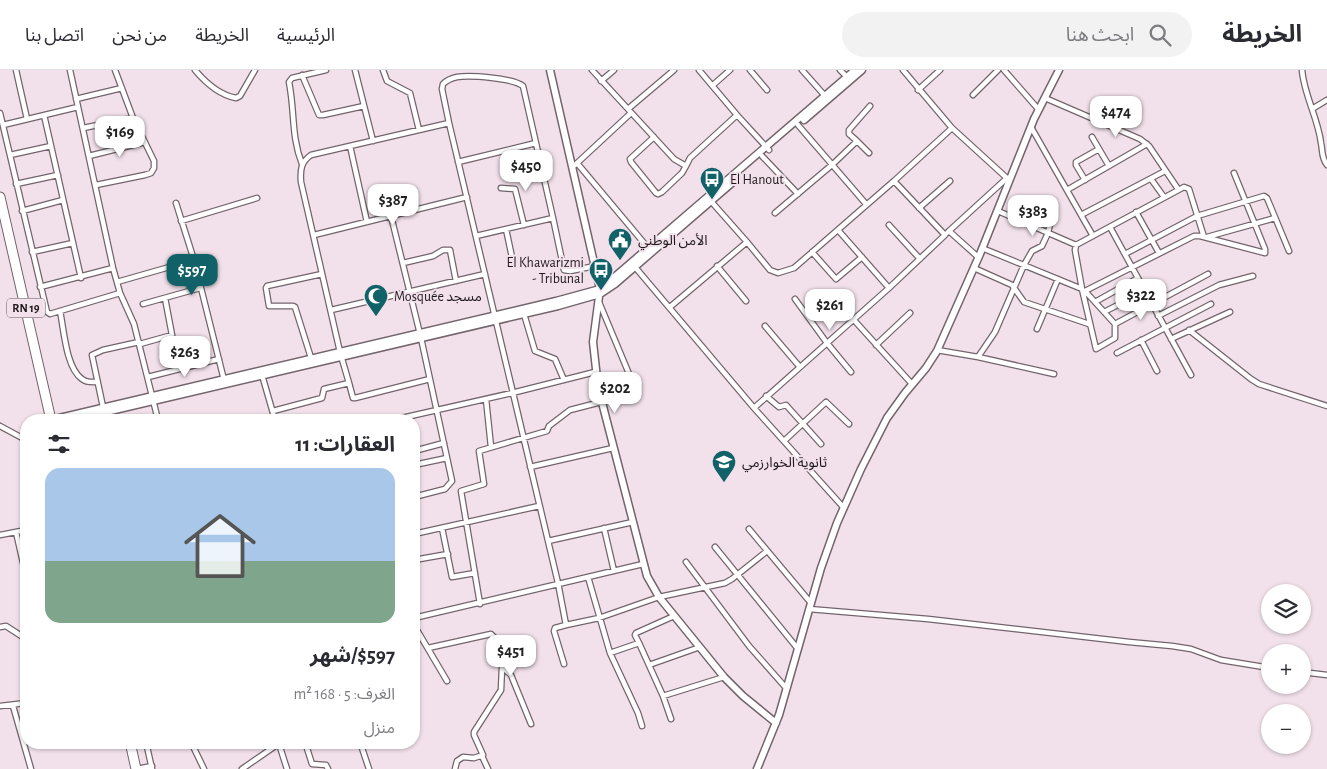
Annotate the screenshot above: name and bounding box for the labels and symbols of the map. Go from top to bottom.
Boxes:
pin: $474 [1086,96,1146,138]
pin: $169 [90,116,150,158]
pin: $450 [496,150,556,192]
bus stop icon: El Hanout [699,166,725,200]
place label: El Hanout [730,173,784,187]
pin: $387 [363,184,423,226]
pin: $383 [1003,194,1063,237]
public building icon: الأمن الوطني [607,227,633,261]
place label: الأمن الوطني [638,233,708,251]
pin: $597 [162,254,222,296]
place label: El Khawarizmi - Tribunal [506,256,584,286]
bus stop icon: El Khawarizmi - Tribunal [588,257,614,291]
pin: $322 [1111,278,1171,321]
mosque icon: Mosquée مسجد [363,283,389,317]
pin: $261 [800,288,860,331]
place label: Mosquée مسجد [394,290,482,304]
road number: RN 19 [7,298,45,318]
pin: $263 [155,336,215,378]
pin: $202 [585,372,645,414]
school or university icon: ثانوية الخوارزمي [711,449,737,483]
place label: ثانوية الخوارزمي [742,456,827,473]
pin: $451 [481,634,541,677]

